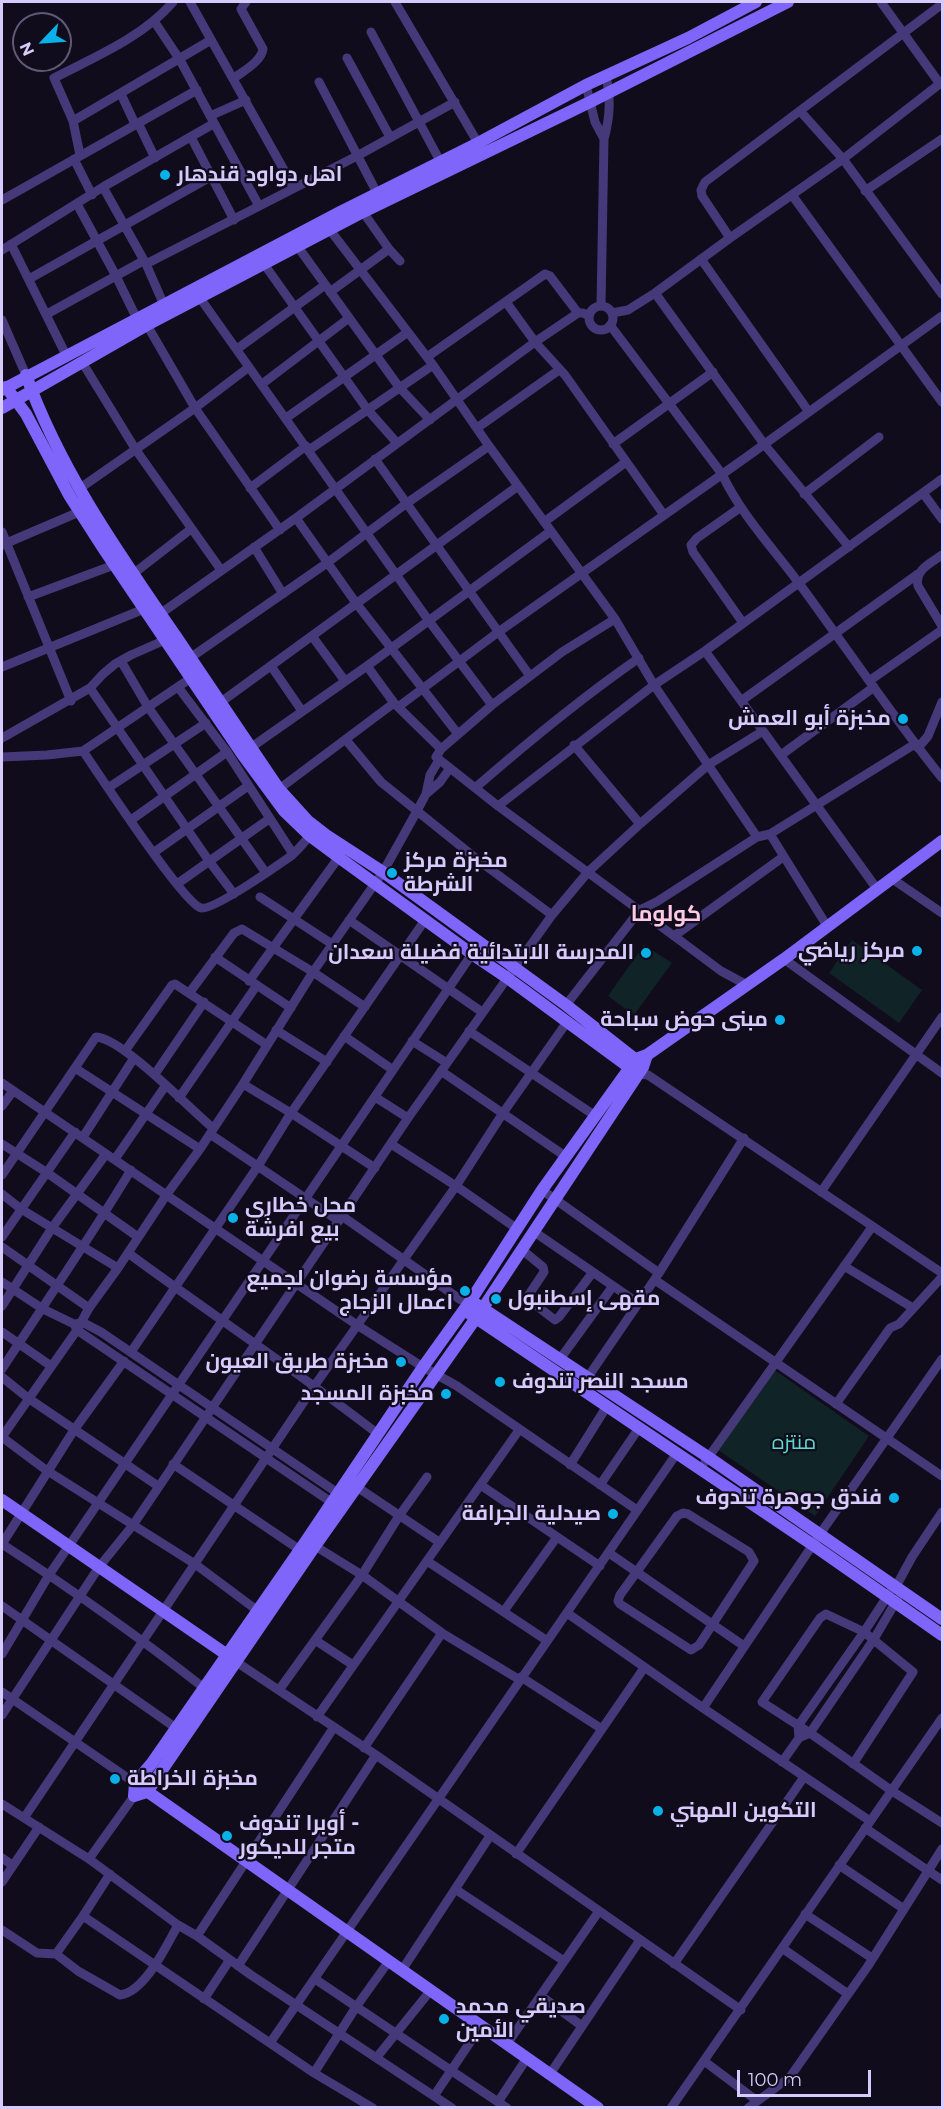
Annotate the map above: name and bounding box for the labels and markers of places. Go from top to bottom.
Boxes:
place label: اهل دواود قندهار [177,162,342,188]
marker: اهل دواود قندهار [158,168,172,182]
place label: مخبزة أبو العمش [728,706,891,732]
marker: مخبزة أبو العمش [896,712,910,726]
place label: مخبزة مركز الشرطة [404,848,508,898]
marker: مخبزة مركز الشرطة [385,866,399,880]
place label: مركز رياضي [798,938,905,964]
place label: المدرسة الابتدائية فضيلة سعدان [328,940,634,966]
marker: مركز رياضي [910,944,924,958]
marker: المدرسة الابتدائية فضيلة سعدان [639,946,653,960]
place label: مبنى حوض سباحة [600,1007,768,1033]
marker: مبنى حوض سباحة [773,1013,787,1027]
place label: محل خطاري بيع افرشة [245,1193,356,1243]
marker: محل خطاري بيع افرشة [226,1211,240,1225]
place label: مؤسسة رضوان لجميع اعمال الزجاج [246,1266,453,1316]
marker: مؤسسة رضوان لجميع اعمال الزجاج [458,1284,472,1298]
place label: مقهى إسطنبول [508,1286,660,1312]
marker: مقهى إسطنبول [489,1292,503,1306]
place label: مخبزة طريق العيون [205,1349,389,1375]
marker: مخبزة طريق العيون [394,1355,408,1369]
place label: مسجد النصر تندوف [512,1369,689,1395]
marker: مسجد النصر تندوف [493,1375,507,1389]
place label: مخبزة المسجد [301,1381,434,1407]
marker: مخبزة المسجد [439,1387,453,1401]
place label: فندق جوهرة تندوف [695,1485,882,1511]
marker: فندق جوهرة تندوف [887,1491,901,1505]
place label: صيدلية الجرافة [462,1501,601,1527]
marker: صيدلية الجرافة [606,1507,620,1521]
place label: مخبزة الخراطة [127,1766,258,1792]
marker: مخبزة الخراطة [108,1772,122,1786]
place label: التكوين المهني [670,1798,817,1824]
marker: التكوين المهني [651,1804,665,1818]
place label: أوبرا تندوف - متجر للديكور [239,1811,359,1861]
marker: أوبرا تندوف - متجر للديكور [220,1829,234,1843]
place label: صديقي محمد الأمين [456,1994,586,2044]
marker: صديقي محمد الأمين [437,2012,451,2026]

